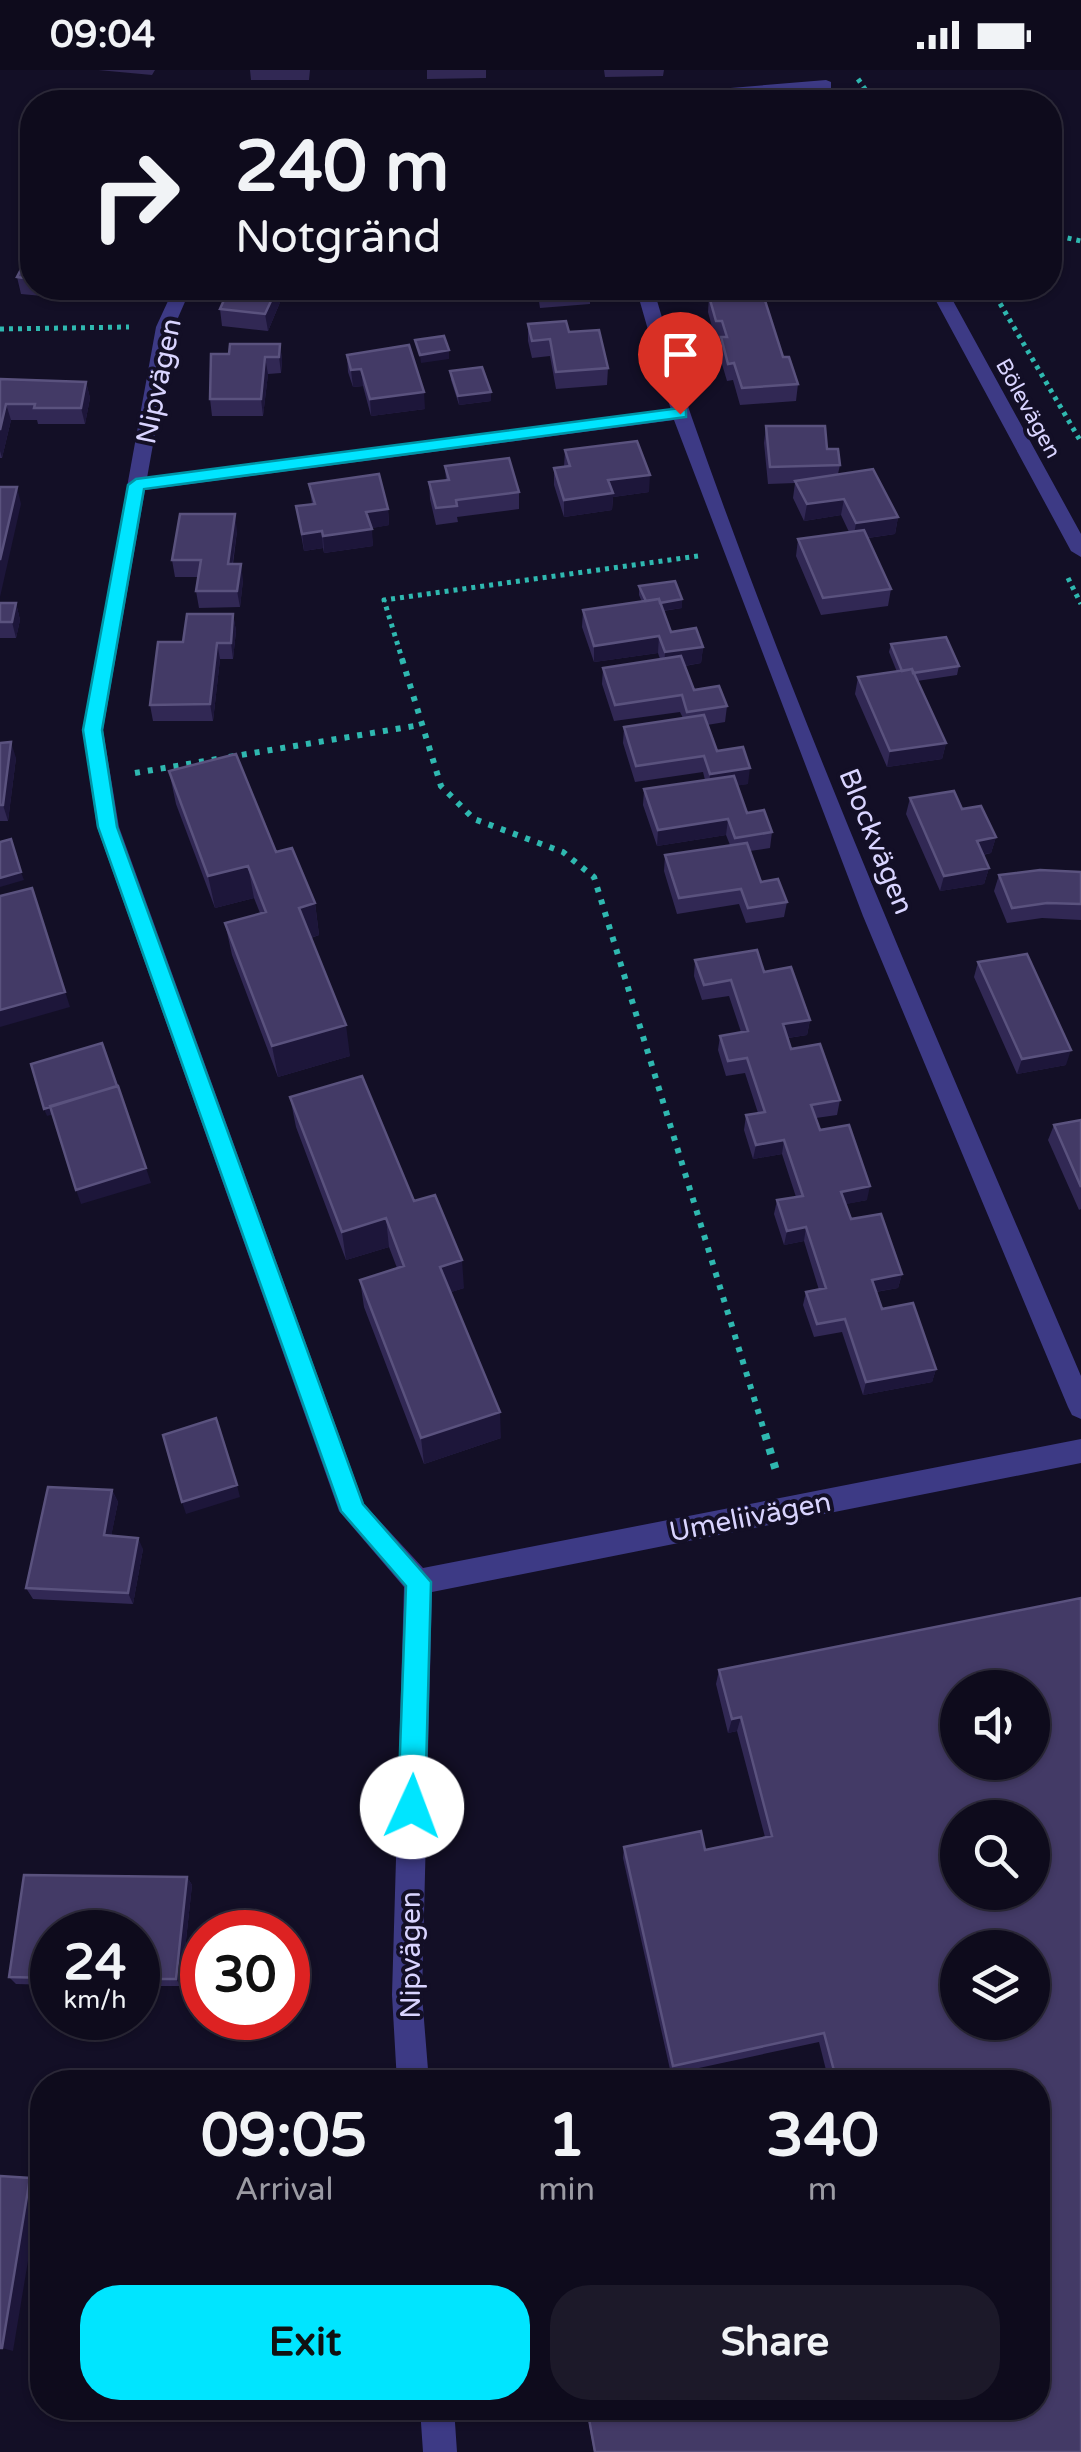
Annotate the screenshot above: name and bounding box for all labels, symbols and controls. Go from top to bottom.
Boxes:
text: 09:04 [50,12,155,58]
text: 240 m [235,126,449,210]
icon: right [70,130,200,260]
text: Notgränd [235,211,441,265]
pin [638,312,723,415]
street label: Nipvägen [129,315,189,447]
icon: arrive [653,327,708,382]
street label: Bölevägen [990,354,1066,463]
street label: Blockvägen [831,763,921,919]
street label: Umeliivägen [666,1485,834,1549]
map controls [940,1670,1050,2040]
button: sound [940,1670,1050,1780]
position arrow [360,1755,464,1859]
button: search [940,1800,1050,1910]
street label: Nipvägen [394,1891,428,2019]
speed limit sign: 30 [180,1910,310,2040]
button: layers [940,1930,1050,2040]
text: 24 [64,1933,126,1993]
text: km/h [64,1985,126,2015]
text: 09:05 [201,2100,367,2172]
text: 1 [548,2100,585,2172]
text: 340 [766,2100,879,2172]
text: Arrival [235,2171,334,2209]
text: min [538,2171,595,2209]
text: m [808,2171,837,2209]
button: Exit [80,2285,530,2400]
button: Share [550,2285,1000,2400]

